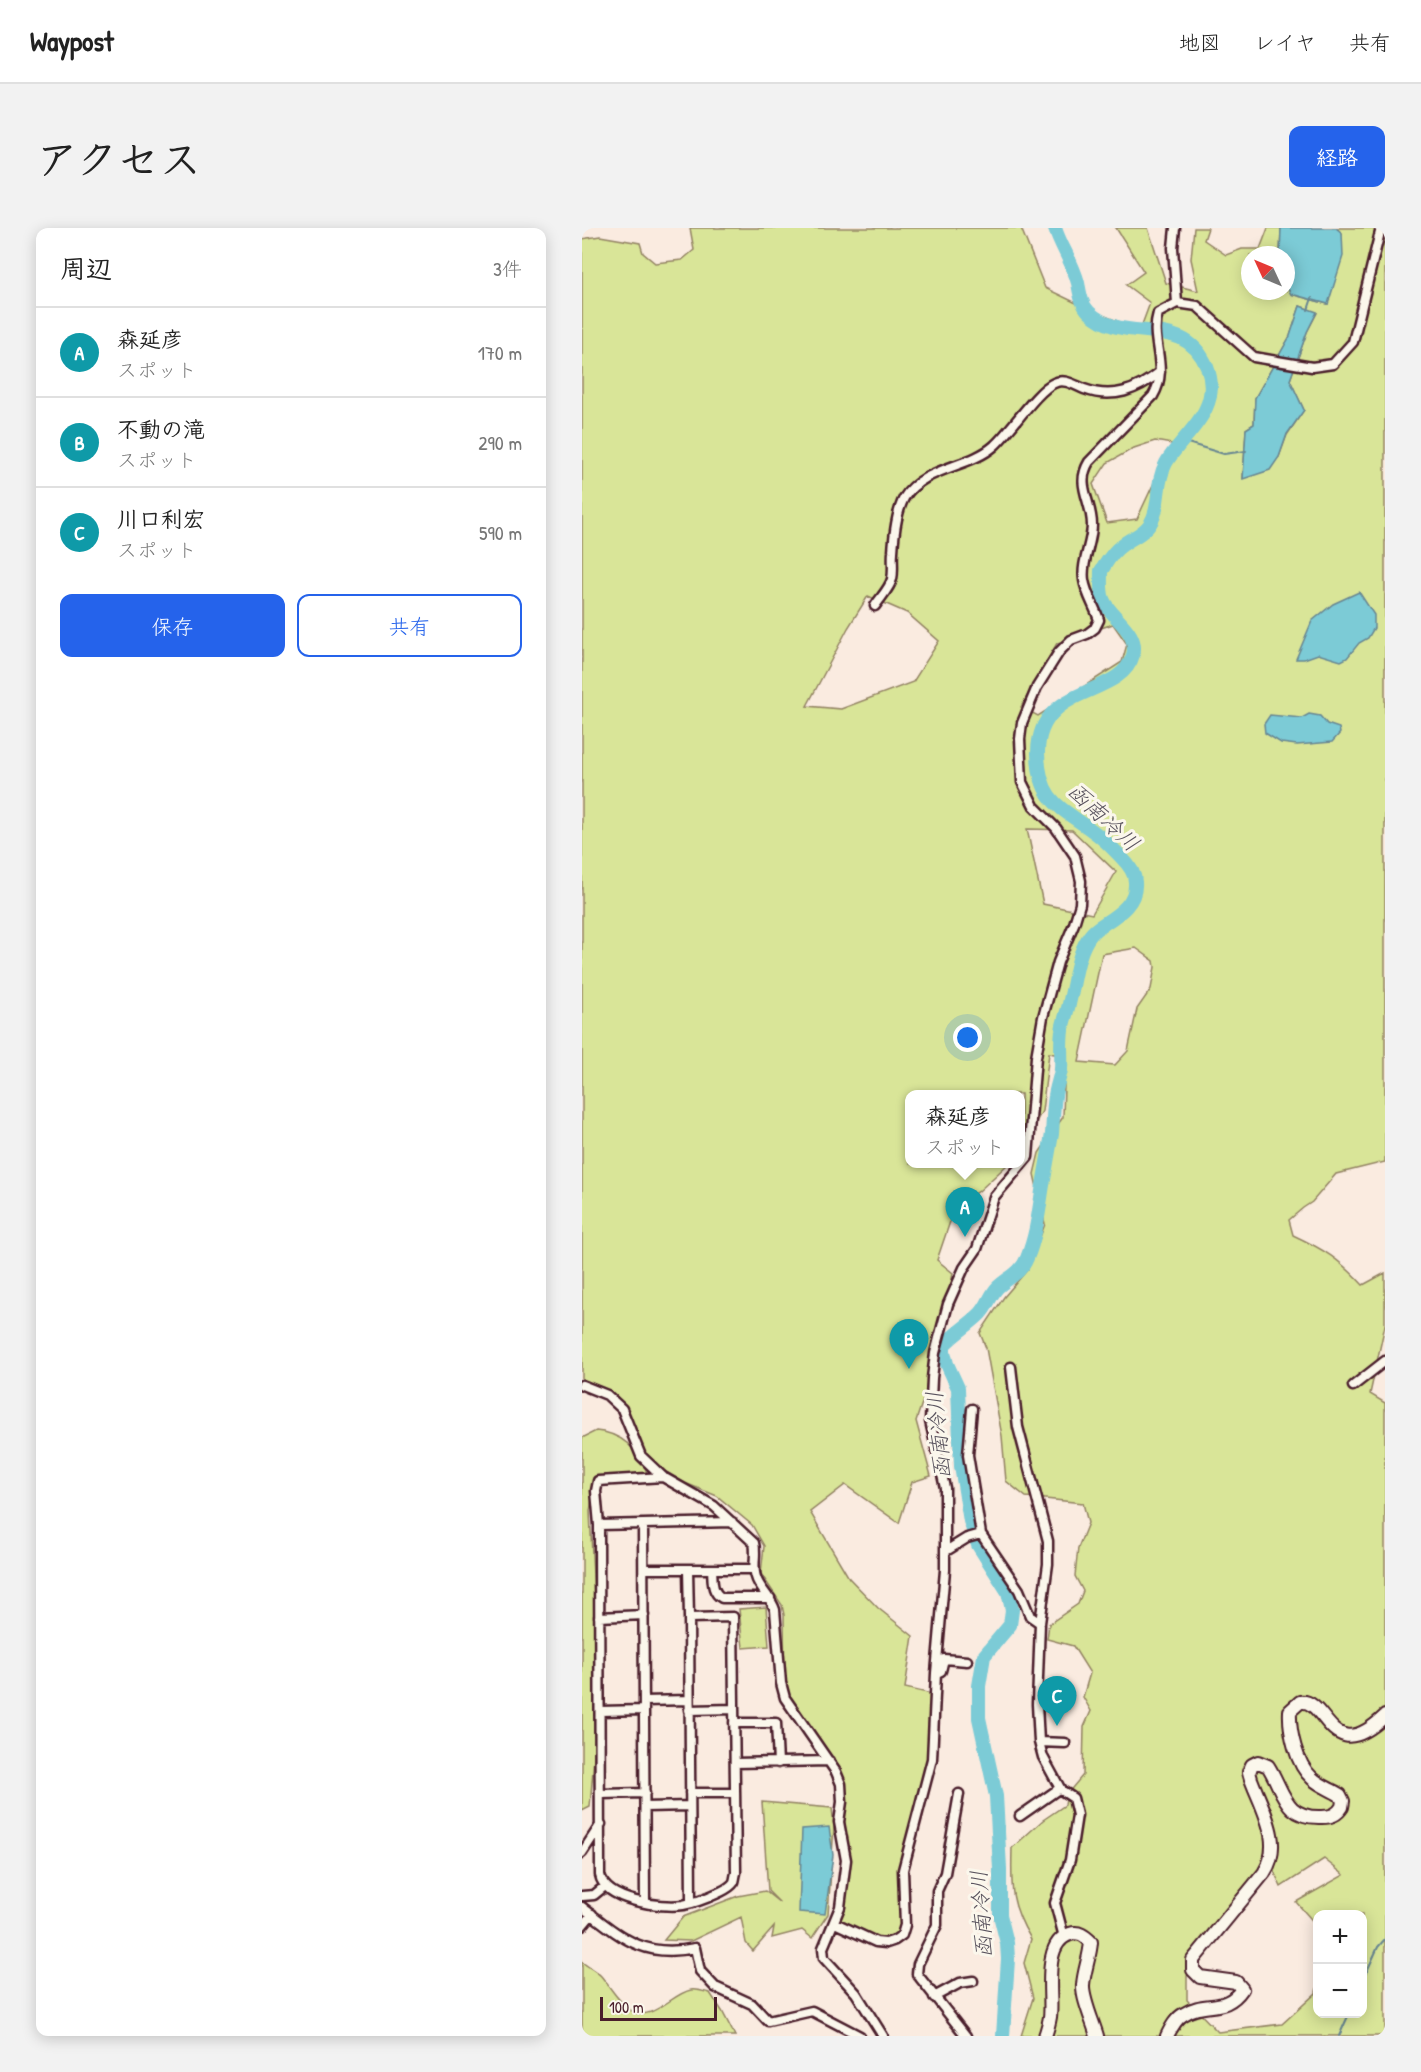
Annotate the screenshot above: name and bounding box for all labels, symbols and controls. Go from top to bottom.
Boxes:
text: Waypost [30,22,114,60]
text: 地図 [1179,28,1221,57]
text: レイヤ [1254,28,1316,57]
text: 共有 [1349,28,1391,57]
button: 経路 [1289,126,1385,187]
text: アクセス [36,130,201,187]
north arrow [1241,246,1295,300]
text: 周辺 [60,251,112,286]
text: 3件 [493,255,522,282]
text: 森延彦 [117,324,183,354]
text: A [75,339,84,366]
text: 170 m [478,339,522,366]
text: スポット [117,356,197,383]
text: 不動の滝 [117,414,205,444]
text: B [74,429,85,456]
text: 290 m [478,429,522,456]
text: スポット [117,446,197,473]
text: 川口利宏 [117,504,205,534]
text: C [74,519,85,546]
text: 590 m [479,519,522,546]
text: スポット [117,536,197,563]
button: 保存 [60,594,285,657]
button: 共有 [297,594,522,657]
water label: 函南冷川 [1062,776,1146,858]
your location [953,1023,982,1052]
popup [905,1090,1025,1168]
text: 森延彦 [925,1101,991,1131]
text: スポット [925,1133,1005,1160]
pin: A [946,1188,985,1237]
pin: B [890,1320,928,1369]
water label: 函南冷川 [918,1390,958,1480]
pin: C [1038,1676,1076,1726]
water label: 函南冷川 [963,1869,999,1959]
map controls [1313,1910,1367,2018]
button: + [1313,1910,1367,1964]
button: − [1313,1964,1367,2018]
scale bar [600,1994,717,2022]
text: 100 m [609,1996,644,2018]

